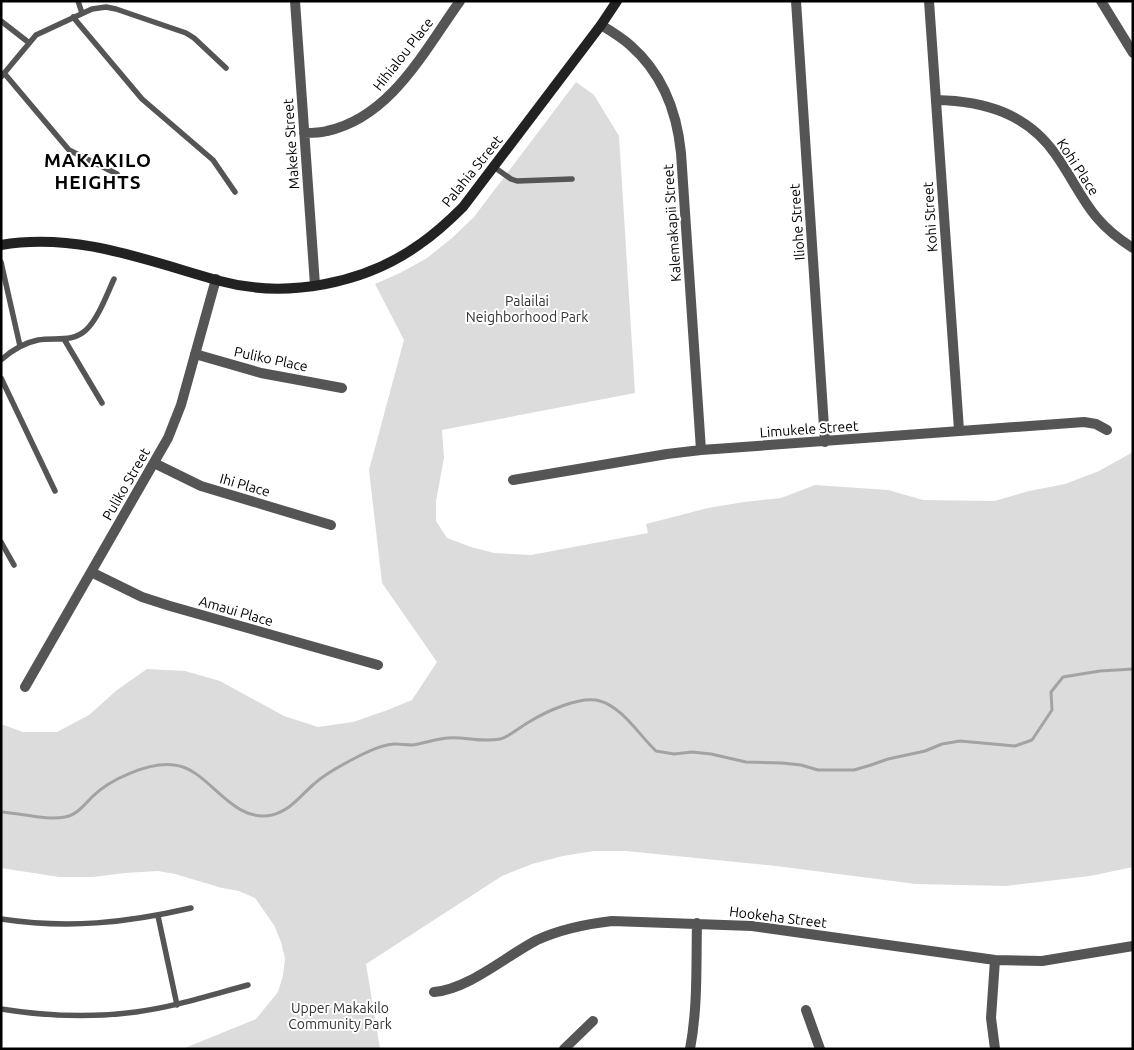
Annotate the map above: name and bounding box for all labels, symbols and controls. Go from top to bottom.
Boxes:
street label: Hihialou Place [370,14,436,94]
street label: Makeke Street [280,98,302,190]
street label: Palahia Street [438,132,506,210]
street label: Kohi Place [1054,136,1102,198]
district label: MAKAKILO HEIGHTS [44,149,152,193]
street label: Kalemakapii Street [660,163,684,282]
street label: Kohi Street [920,181,940,253]
street label: Iliohe Street [786,183,808,261]
park label: Palailai Neighborhood Park [466,293,588,325]
street label: Puliko Place [233,343,309,375]
street label: Limukele Street [759,418,859,440]
street label: Puliko Street [99,445,153,523]
street label: Ihi Place [218,470,272,500]
street label: Amaui Place [197,593,275,629]
street label: Hookeha Street [728,903,828,931]
park label: Upper Makakilo Community Park [288,1000,392,1032]

